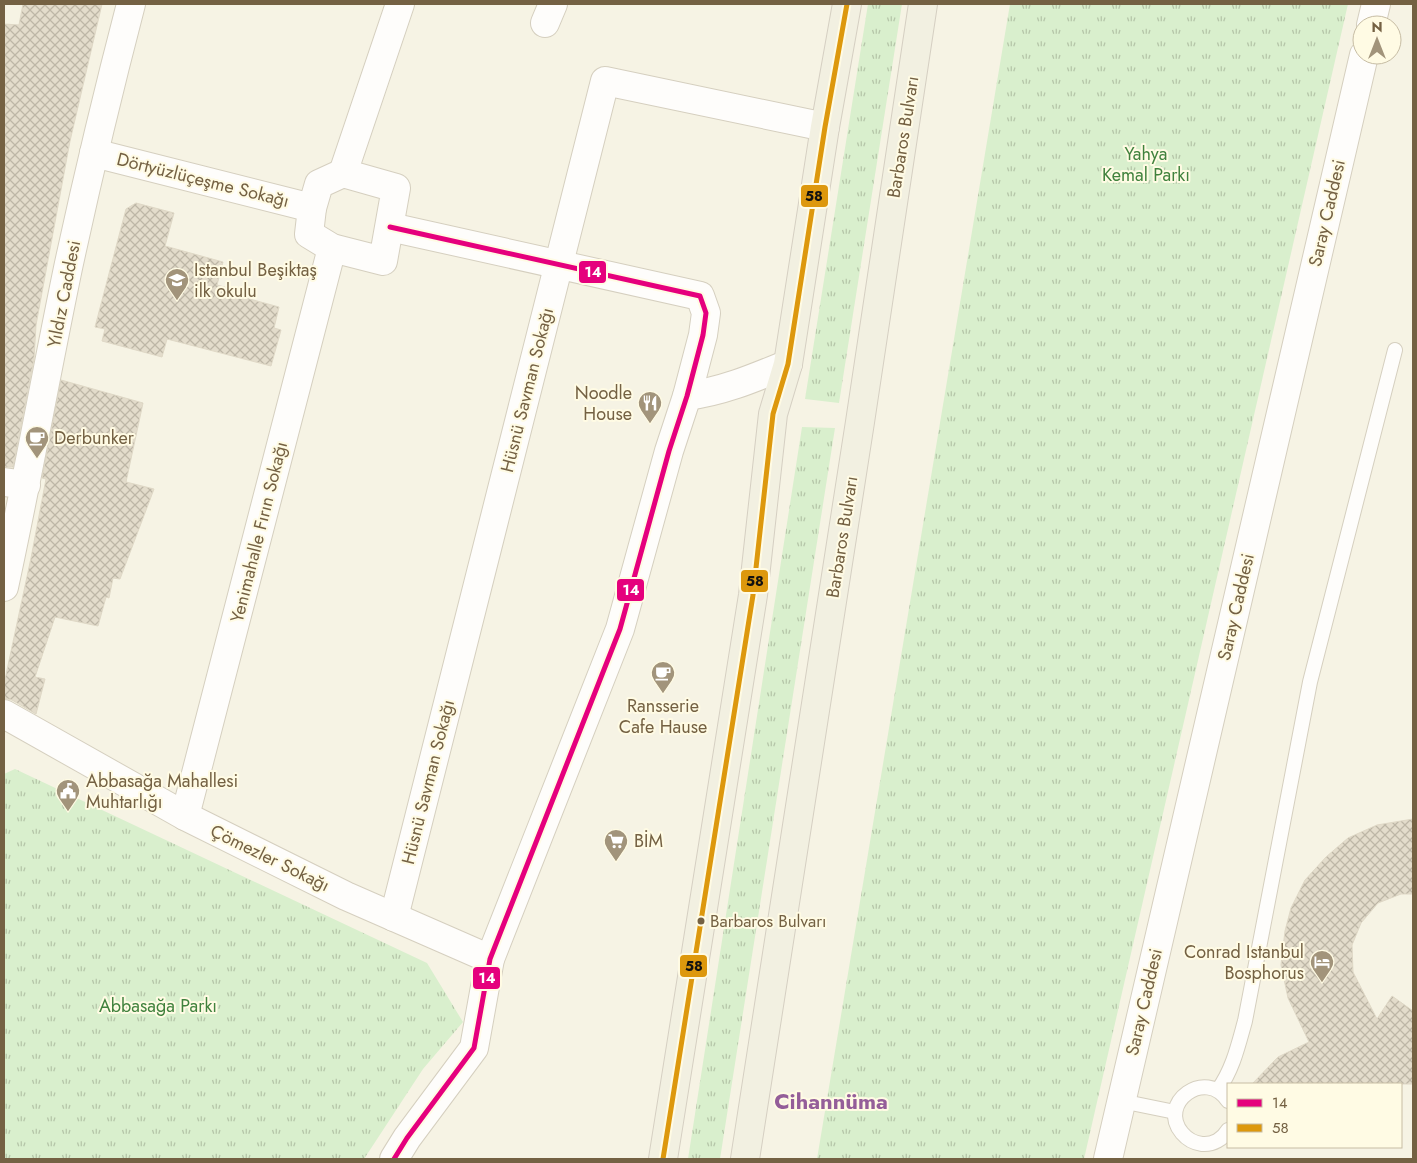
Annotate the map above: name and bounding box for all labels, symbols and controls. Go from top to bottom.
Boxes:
north arrow [1352,15,1402,65]
text: N [1371,17,1383,37]
street label: Barbaros Bulvarı [881,74,925,200]
park label: Yahya Kemal Parkı [1102,141,1190,188]
street label: Dörtyüzlüçeşme Sokağı [114,146,292,214]
street label: Saray Caddesi [1302,157,1352,269]
line badge: 58 [800,184,829,208]
text: 58 [805,186,823,206]
street label: Yıldız Caddesi [41,238,87,350]
place label: Istanbul Beşiktaş ilk okulu [194,257,317,304]
line badge: 14 [578,260,607,284]
text: 14 [585,262,602,282]
school or university icon: Istanbul Beşiktaş ilk okulu [164,267,190,301]
street label: Hüsnü Savman Sokağı [494,305,560,475]
place label: Noodle House [575,380,632,427]
restaurant icon: Noodle House [637,390,663,424]
cafe icon: Derbunker [24,425,50,459]
place label: Derbunker [54,425,135,451]
street label: Yenimahalle Fırın Sokağı [224,439,294,625]
street label: Barbaros Bulvarı [820,474,864,600]
street label: Saray Caddesi [1211,551,1261,663]
line badge: 58 [740,569,769,593]
text: 58 [746,571,764,591]
line badge: 14 [616,578,645,602]
text: 14 [623,580,640,600]
cafe icon: Ransserie Cafe Hause [650,660,676,694]
place label: Ransserie Cafe Hause [619,693,707,740]
street label: Hüsnü Savman Sokağı [395,697,461,867]
place label: Abbasağa Mahallesi Muhtarlığı [86,768,238,815]
public building icon: Abbasağa Mahallesi Muhtarlığı [55,778,81,812]
street label: Çömezler Sokağı [206,818,334,898]
supermarket icon: BİM [603,828,629,862]
place label: BİM [634,828,663,854]
place label: Barbaros Bulvarı [710,909,826,933]
marker: Barbaros Bulvarı [696,916,706,926]
place label: Conrad Istanbul Bosphorus [1184,939,1304,986]
street label: Saray Caddesi [1119,946,1169,1058]
hotel icon: Conrad Istanbul Bosphorus [1309,949,1335,983]
line badge: 58 [679,954,708,978]
text: 58 [685,956,703,976]
line badge: 14 [472,966,501,990]
text: 14 [479,968,496,988]
park label: Abbasağa Parkı [99,993,217,1019]
legend [1227,1083,1402,1148]
district label: Cihannüma [774,1085,888,1117]
text: 14 [1272,1092,1288,1114]
text: 58 [1272,1117,1289,1139]

